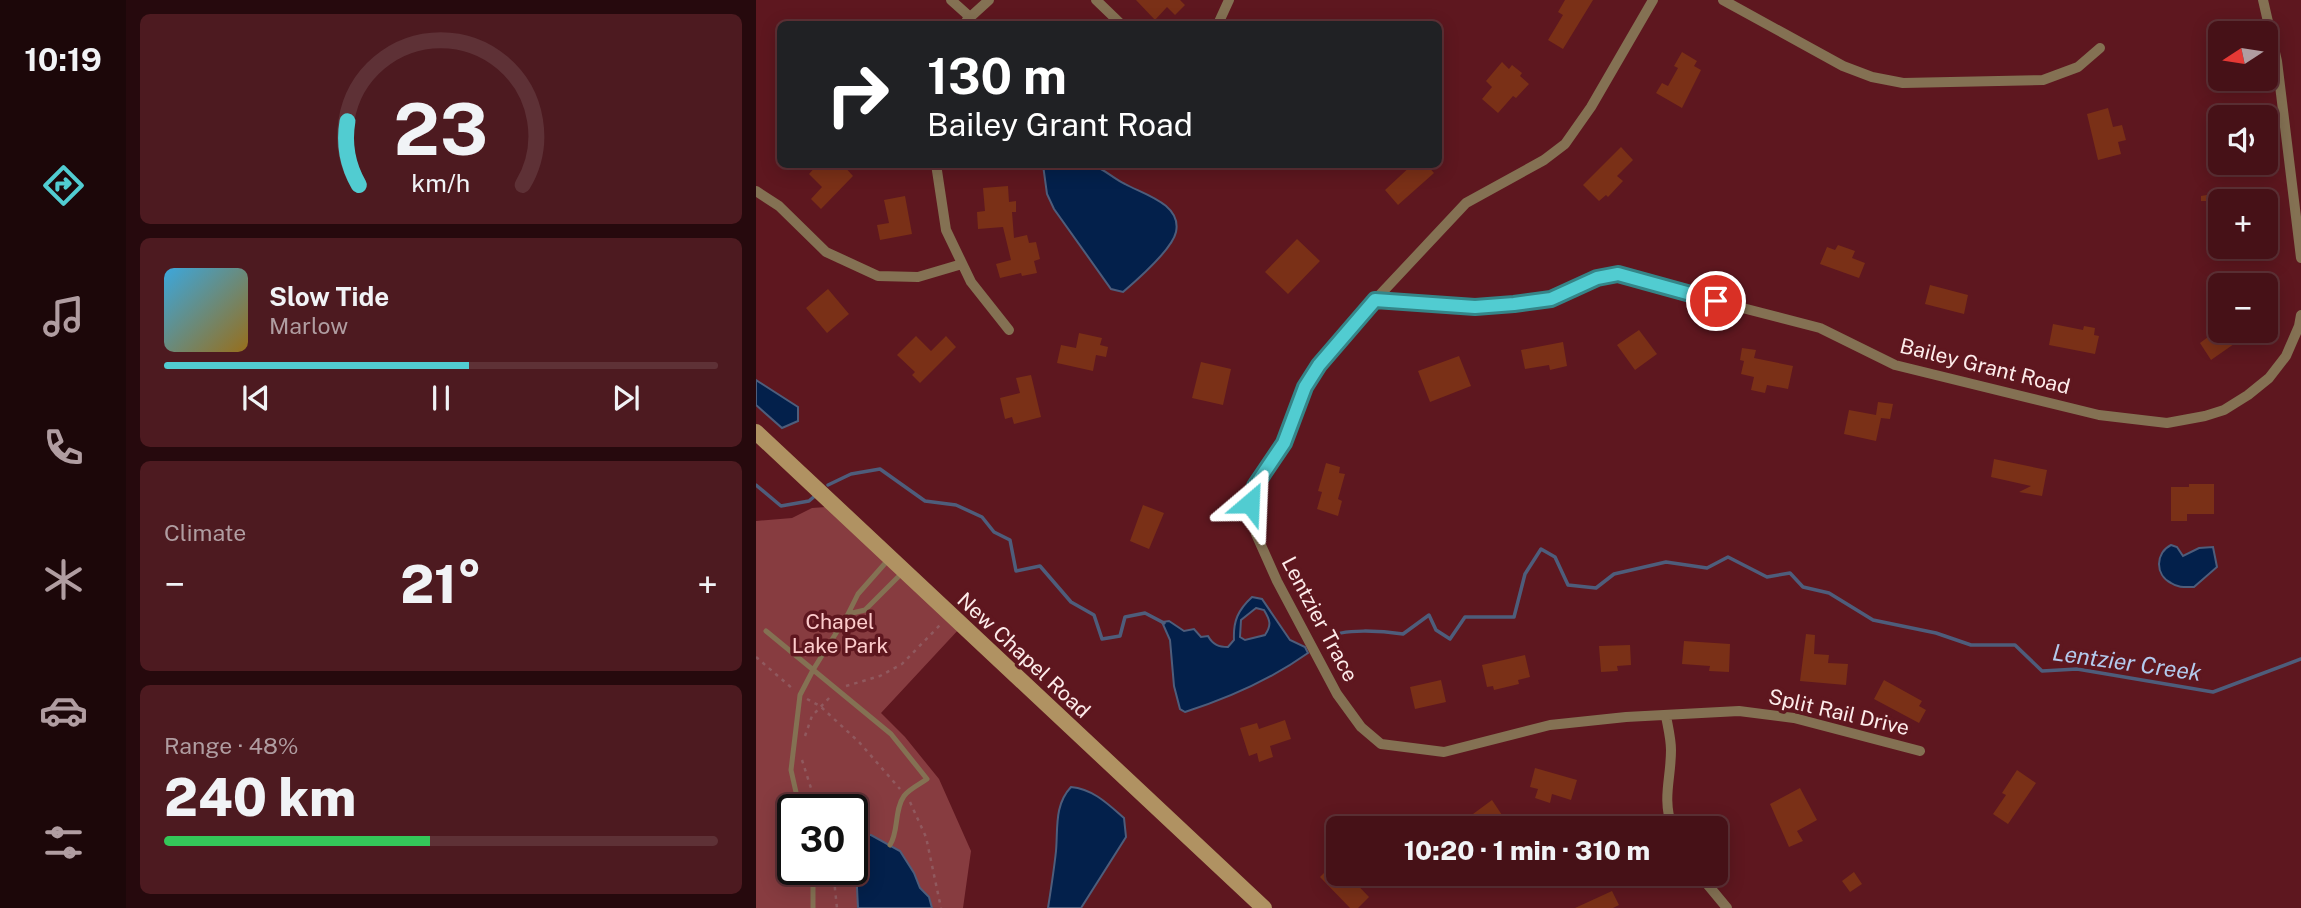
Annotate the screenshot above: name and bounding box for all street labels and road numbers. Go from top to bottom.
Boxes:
street label: Bailey Grant Road [1897,333,2073,399]
street label: Lentzier Trace [1276,552,1364,686]
street label: New Chapel Road [952,587,1096,723]
street label: Split Rail Drive [1766,684,1912,740]

